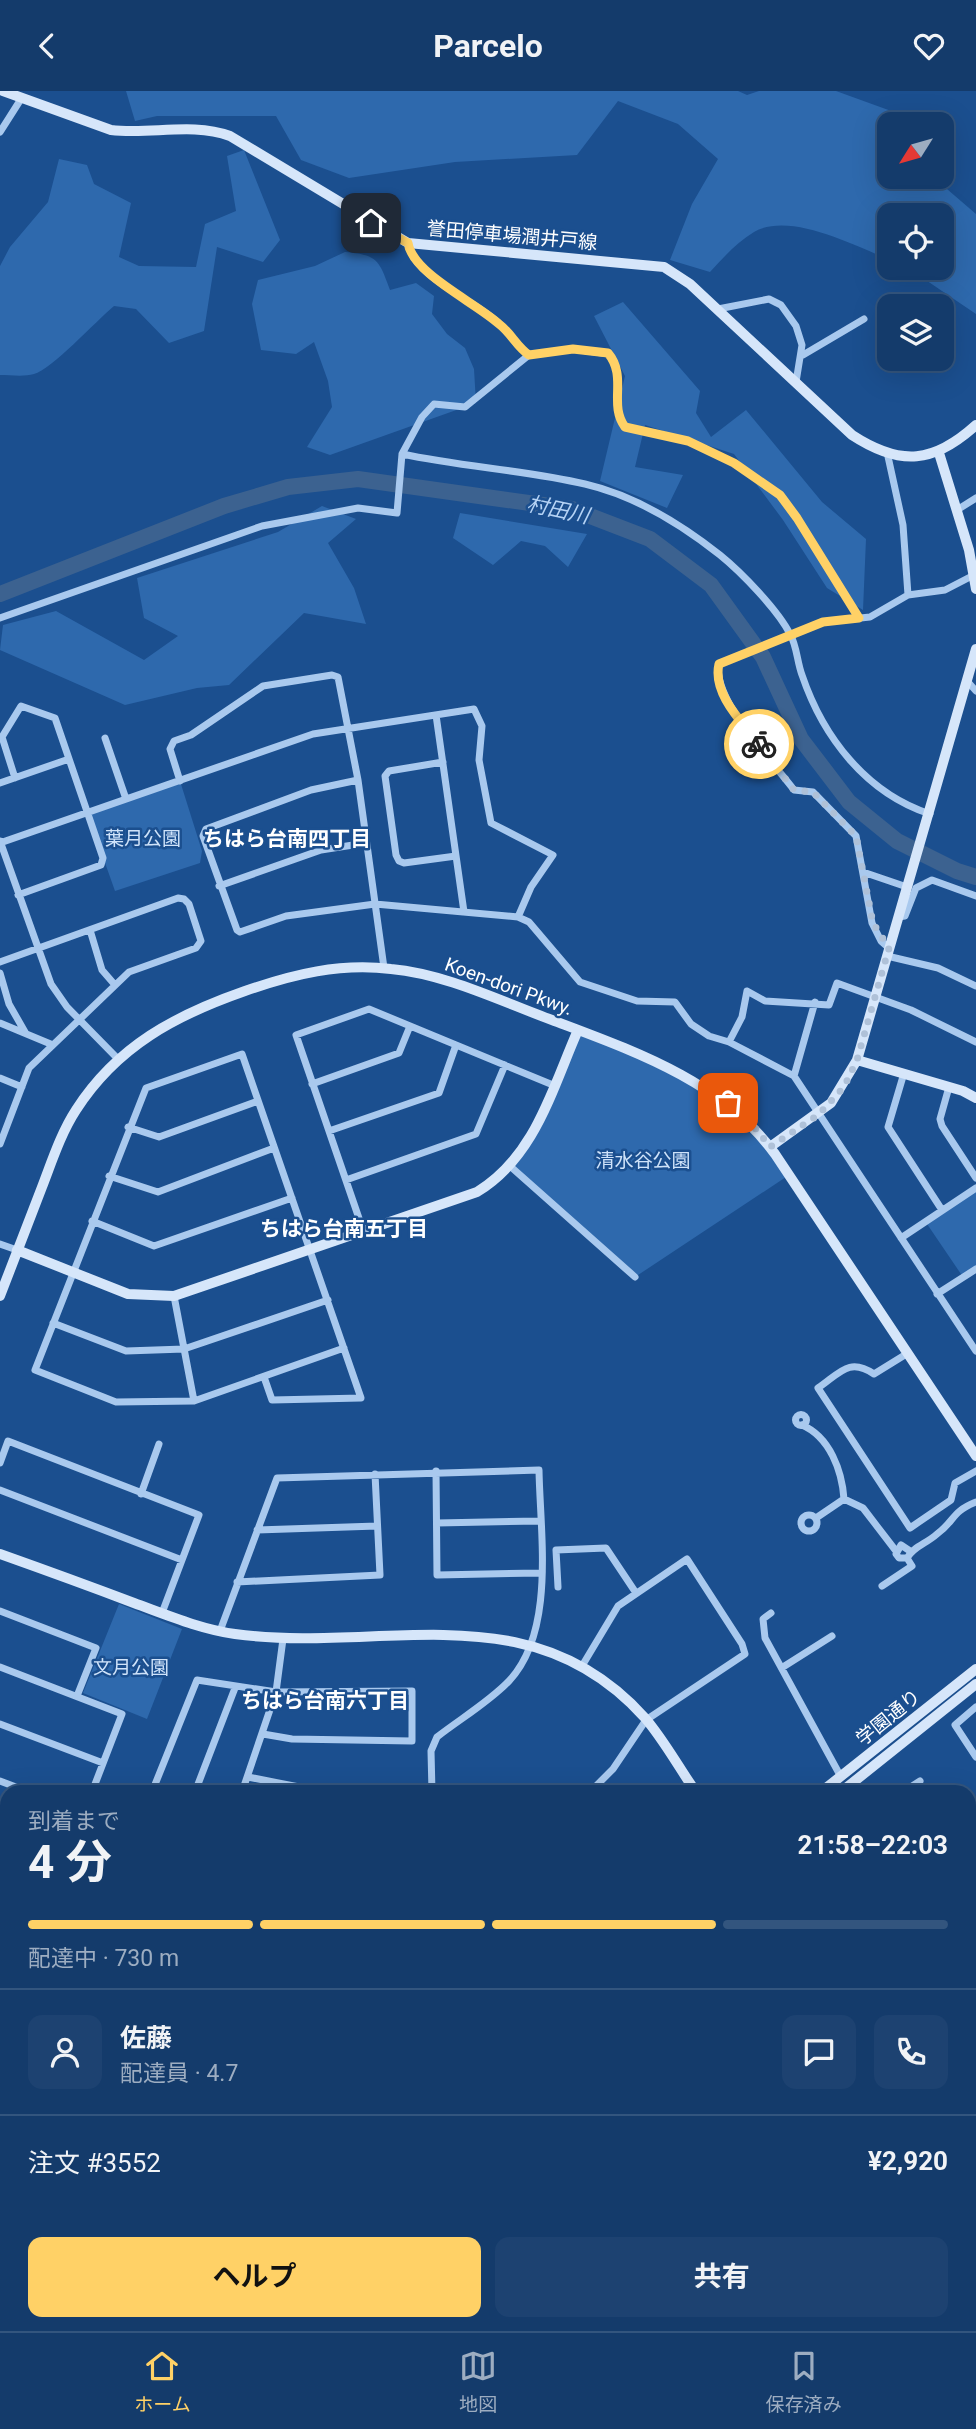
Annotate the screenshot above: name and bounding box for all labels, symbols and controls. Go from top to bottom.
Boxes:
icon: back [28,27,66,65]
text: Parcelo [433,27,543,65]
icon: heart [910,27,948,65]
north arrow [877,112,954,189]
map controls [877,112,954,371]
pin [341,193,401,253]
button: locate [877,203,954,280]
icon: home [352,204,390,242]
street label: 誉田停車場潤井戸線 [426,217,598,254]
button: layers [877,294,954,371]
water label: 村田川 [525,492,593,529]
courier [724,709,794,779]
icon: bike [740,725,778,763]
park label: 葉月公園 [105,827,181,850]
district label: ちはら台南四丁目 [203,827,371,851]
street label: Koen-dori Pkwy. [442,953,576,1020]
pin [698,1073,758,1133]
icon: bag [709,1084,747,1122]
park label: 清水谷公園 [595,1149,691,1172]
district label: ちはら台南五丁目 [260,1217,428,1241]
park label: 文月公園 [93,1656,169,1679]
street label: 学園通り [852,1685,925,1750]
district label: ちはら台南六丁目 [241,1689,409,1713]
text: 到着まで [28,1808,120,1835]
text: 21:58–22:03 [798,1830,948,1860]
text: 4 分 [28,1835,112,1889]
text: 配達中 · 730 m [28,1945,179,1972]
button: person [28,2015,102,2089]
button: chat [782,2015,856,2089]
button: phone [874,2015,948,2089]
text: 佐藤 [120,2023,172,2053]
text: 配達員 · 4.7 [120,2060,238,2087]
text: ¥2,920 [868,2146,948,2176]
text: 注文 #3552 [28,2148,161,2178]
button: ヘルプ [28,2237,481,2317]
button: 共有 [495,2237,948,2317]
tab: ホーム [134,2347,191,2416]
tab: 地図 [459,2347,497,2416]
tab: 保存済み [766,2347,842,2416]

